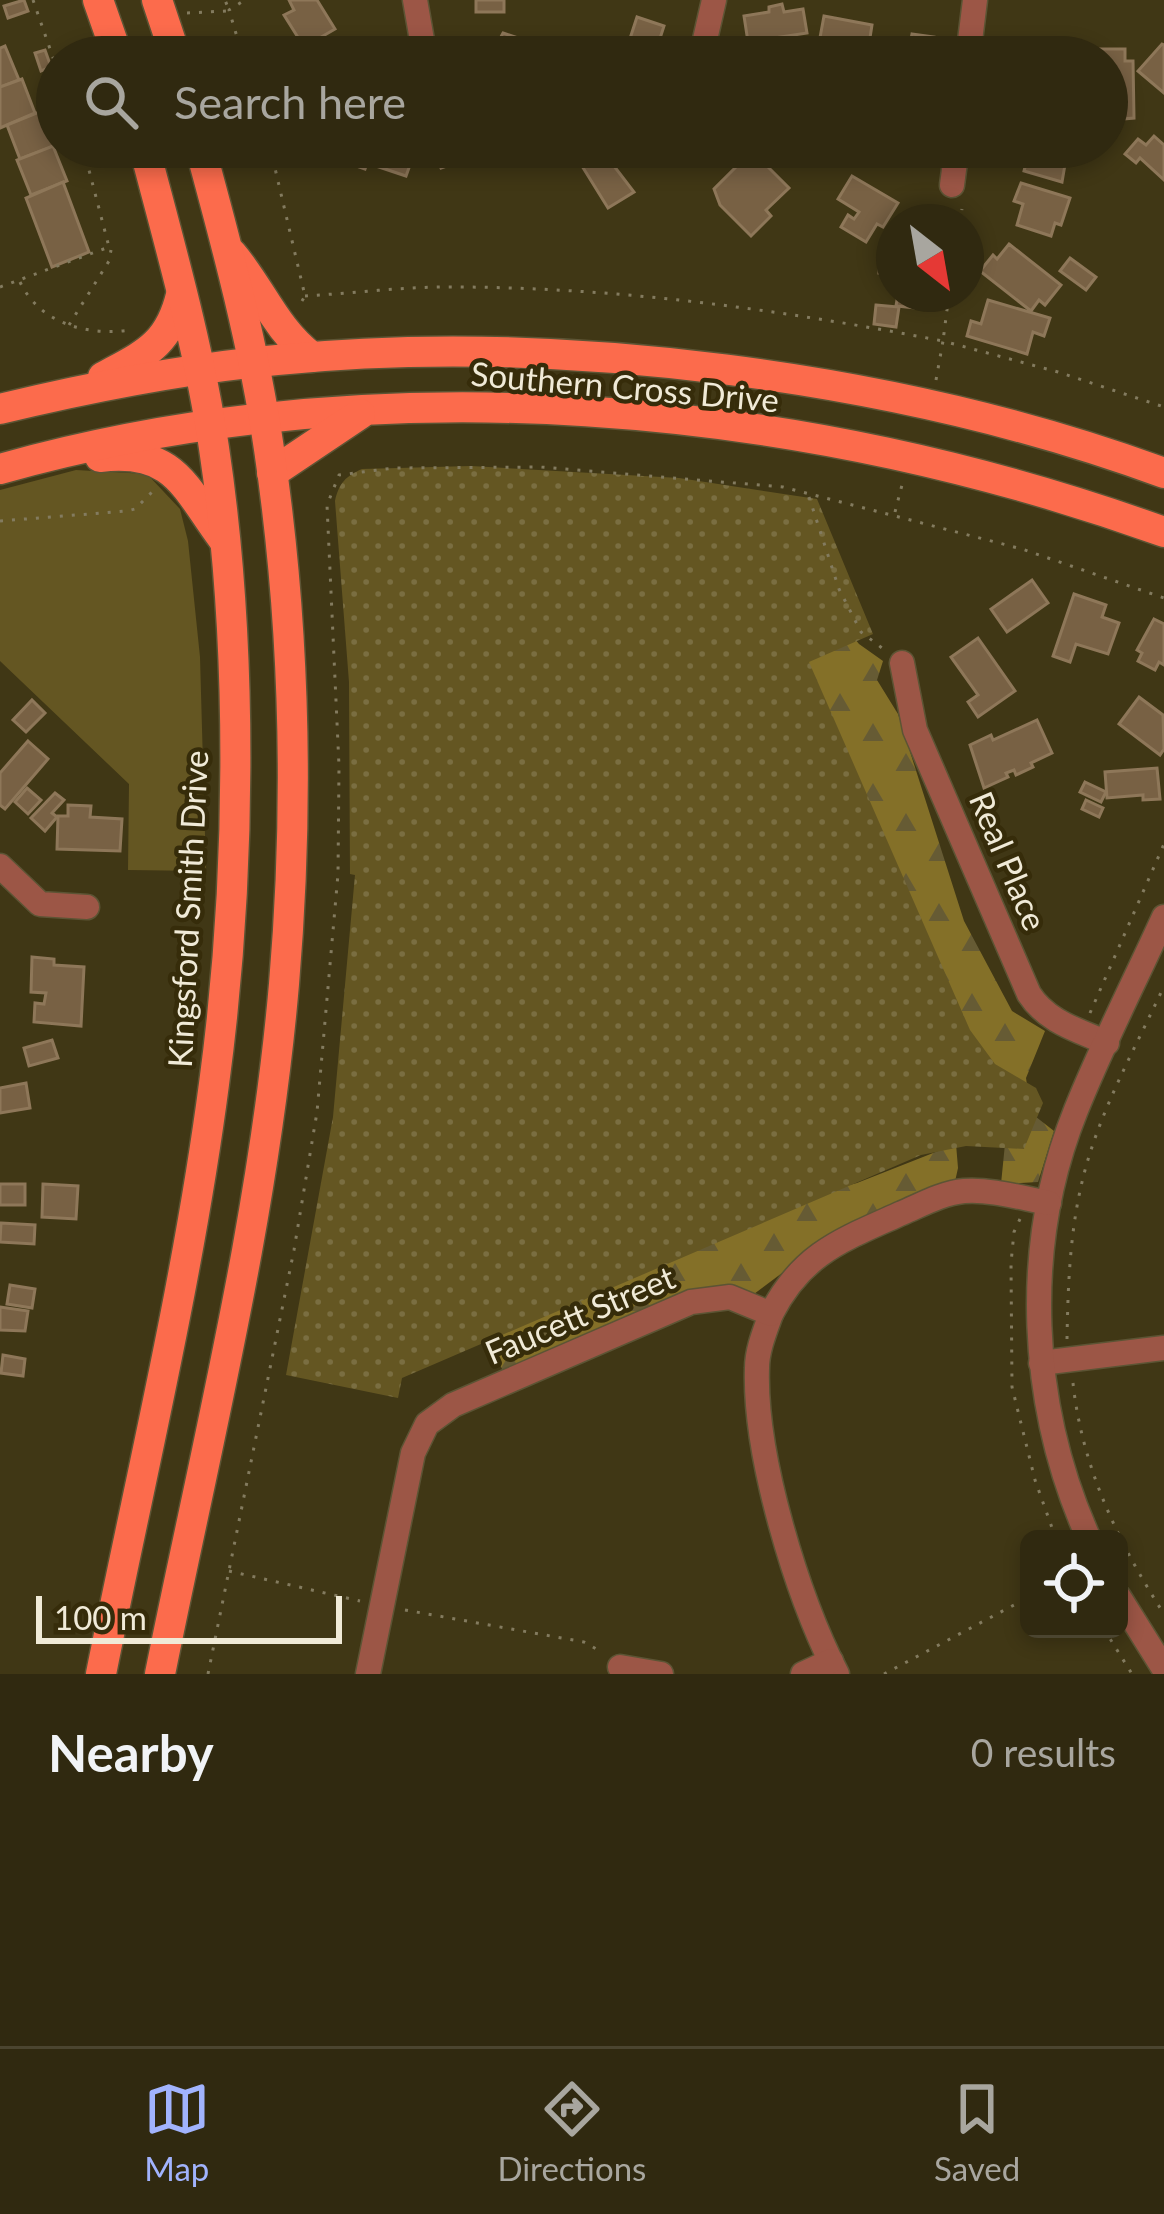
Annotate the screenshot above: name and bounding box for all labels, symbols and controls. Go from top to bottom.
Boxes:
search box [36,36,1128,168]
icon: search [78,69,144,135]
text: Search here [174,75,406,129]
north arrow [876,204,984,312]
street label: Southern Cross Drive [469,353,781,419]
street label: Kingsford Smith Drive [159,749,215,1069]
street label: Real Place [962,785,1056,936]
street label: Faucett Street [479,1256,680,1372]
map controls [1020,1530,1128,1638]
button: locate [1020,1530,1128,1638]
scale bar [36,1590,342,1643]
text: 100 m [54,1597,147,1637]
text: Nearby [48,1722,214,1783]
text: 0 results [971,1729,1116,1775]
tab: Map [144,2076,210,2188]
tab: Directions [497,2076,646,2188]
tab: Saved [934,2076,1020,2188]

